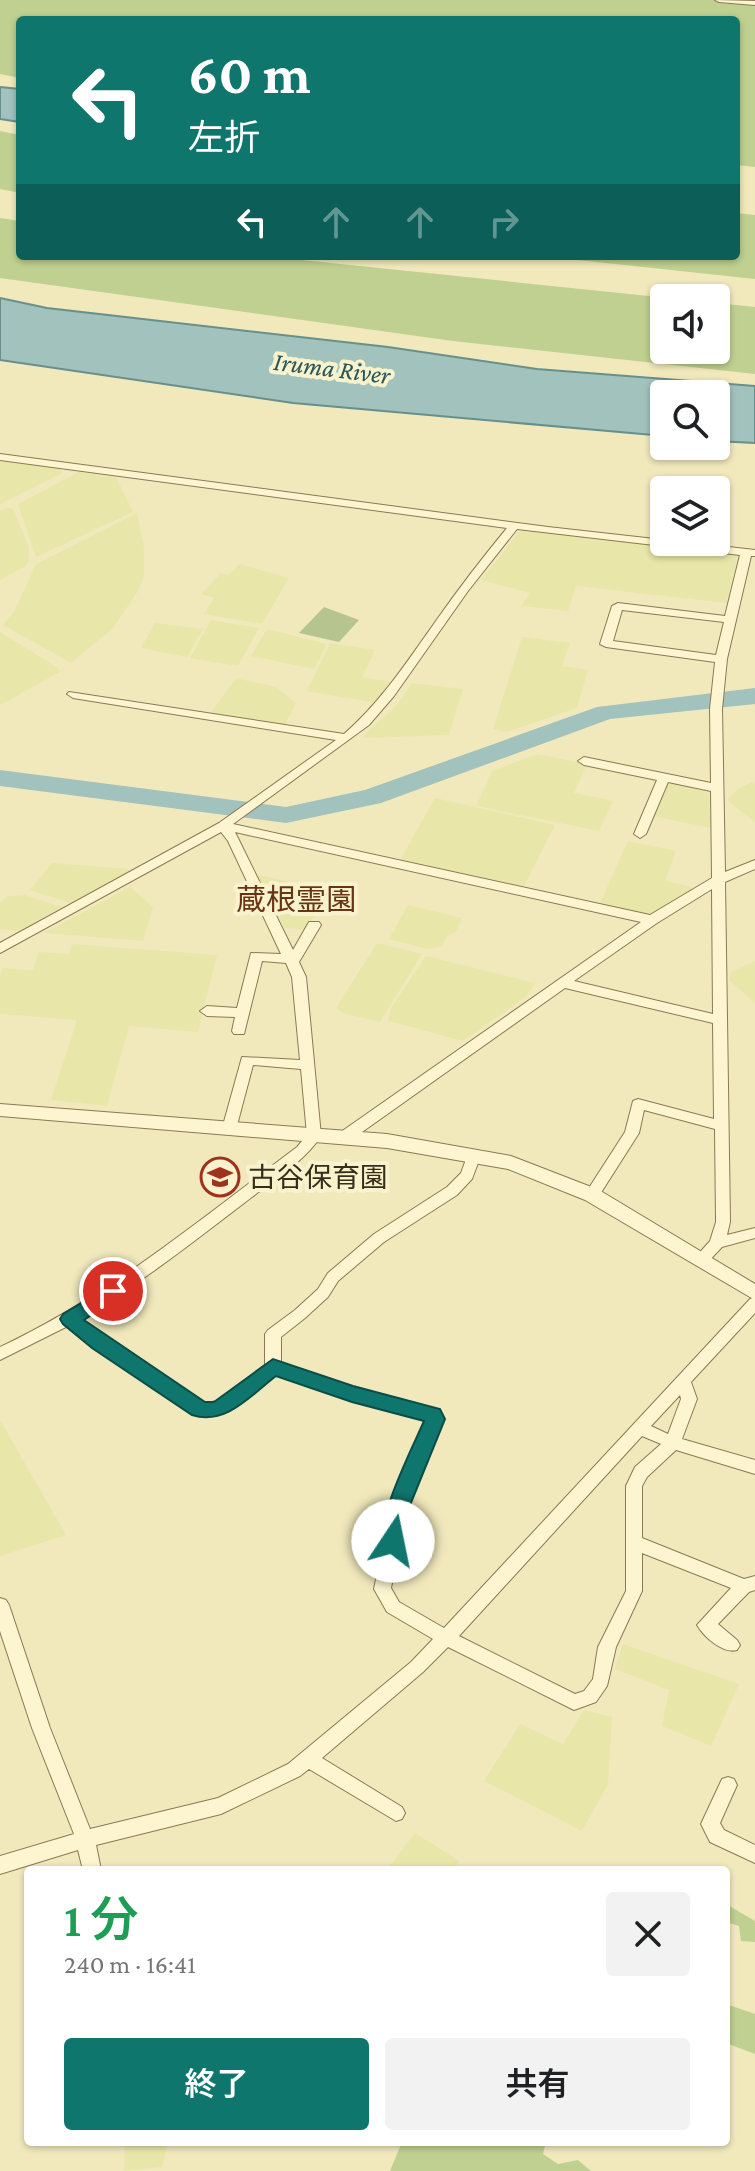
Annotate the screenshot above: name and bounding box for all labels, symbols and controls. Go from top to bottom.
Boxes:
text: 60 m [188,43,311,105]
icon: left [56,48,160,152]
text: 左折 [188,118,260,158]
icon: left [230,200,274,244]
icon: ahead [314,200,358,244]
icon: ahead [398,200,442,244]
icon: right [482,200,526,244]
map controls [650,284,730,556]
button: sound [650,284,730,364]
water label: Iruma River [272,347,393,390]
button: search [650,380,730,460]
button: layers [650,476,730,556]
district label: 蔵根霊園 [236,883,356,916]
school or university icon: 古谷保育園 [199,1156,241,1198]
place label: 古谷保育園 [248,1162,388,1193]
pin [79,1257,147,1325]
icon: arrive [91,1269,135,1313]
position arrow [351,1499,435,1583]
button: close [606,1892,690,1976]
text: 1 分 [64,1893,138,1946]
text: 240 m · 16:41 [64,1950,196,1979]
button: 終了 [64,2038,369,2130]
button: 共有 [385,2038,690,2130]

